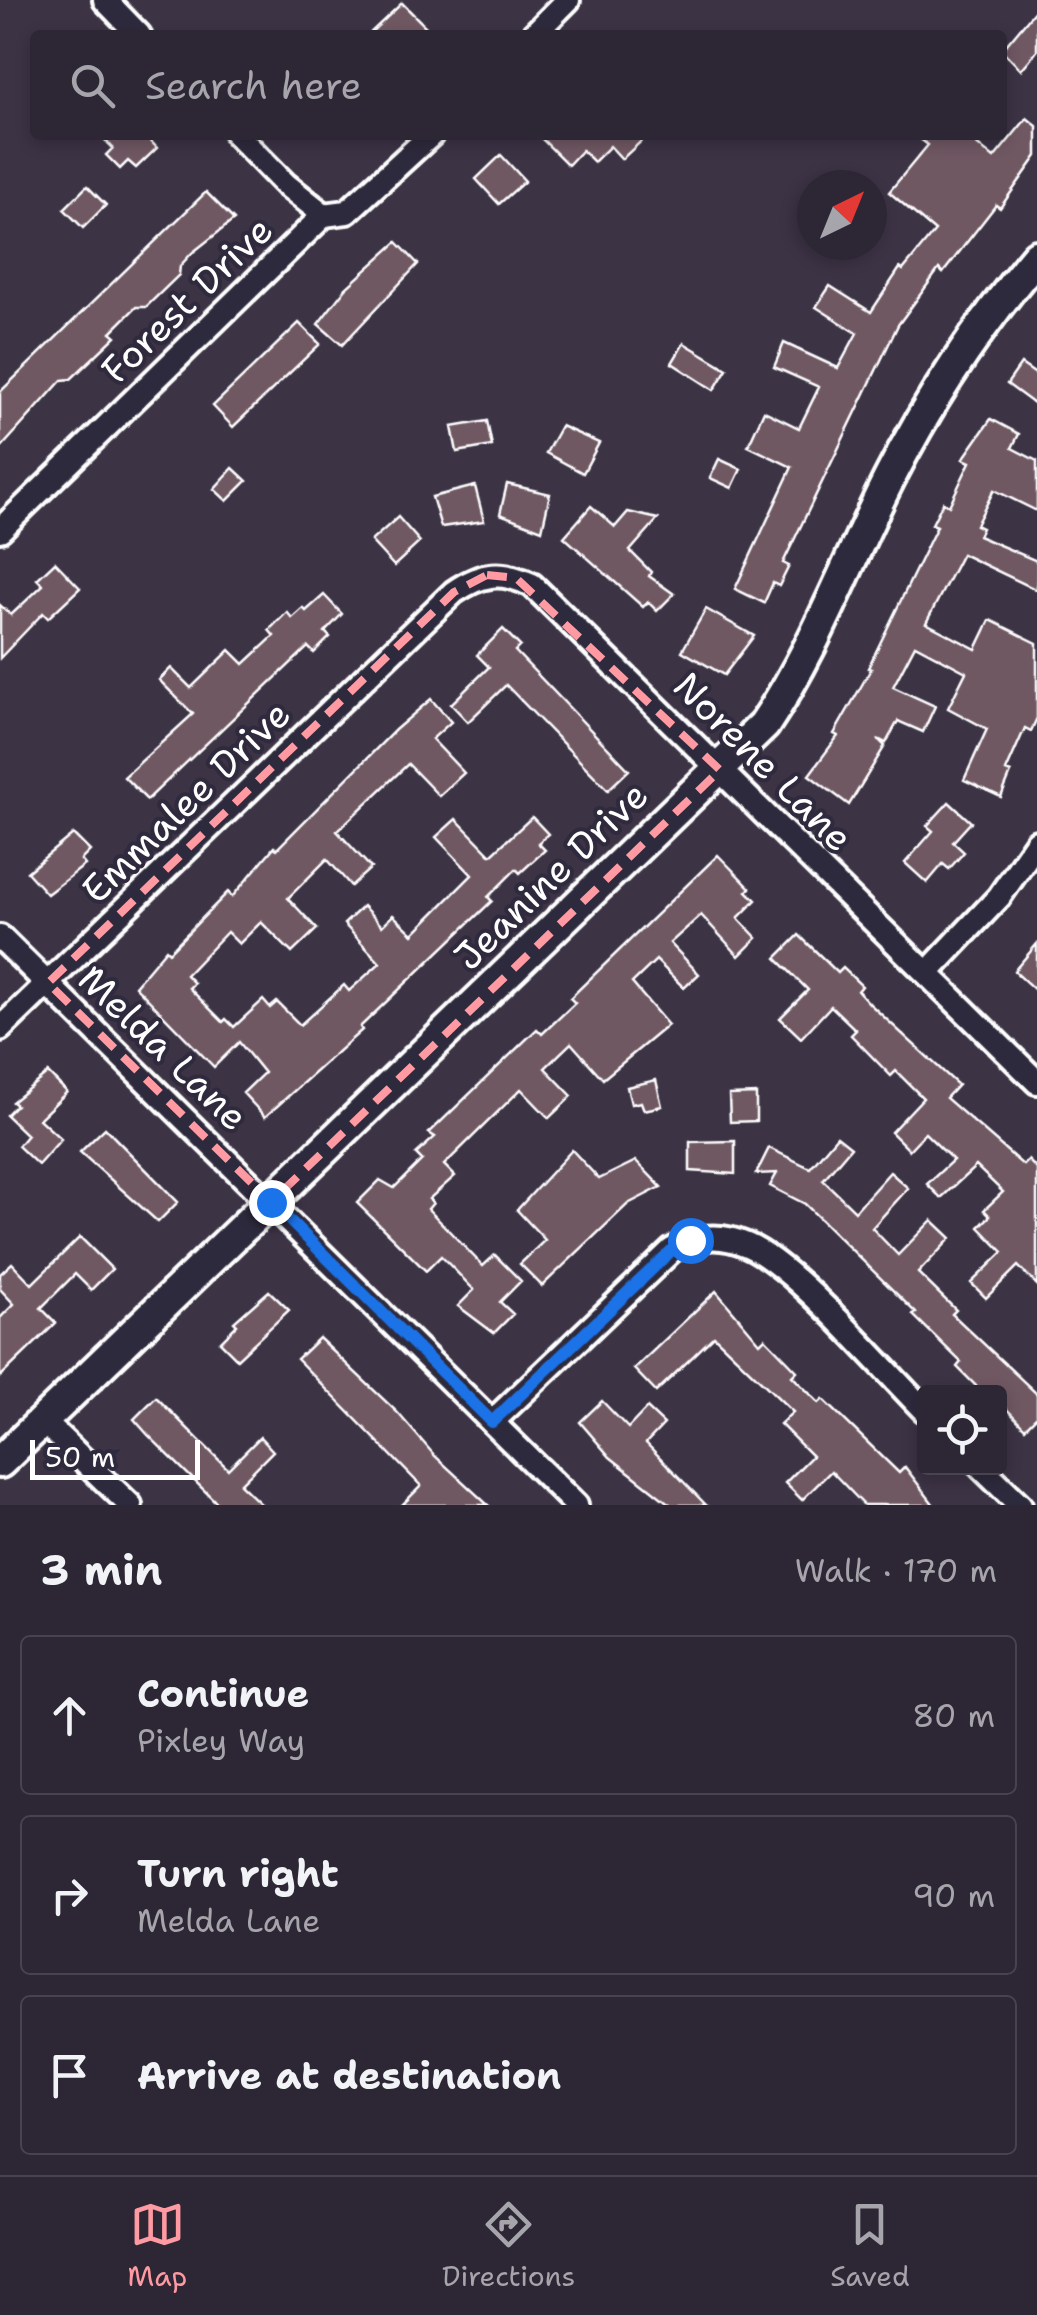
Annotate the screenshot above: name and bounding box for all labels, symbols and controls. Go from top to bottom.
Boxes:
search box [30,30,1007,140]
icon: search [65,58,120,113]
text: Search here [145,60,362,111]
north arrow [797,170,887,260]
street label: Forest Drive [90,205,284,394]
street label: Norene Lane [662,661,864,863]
street label: Emmalee Drive [70,689,301,914]
street label: Jeanine Drive [443,770,659,981]
street label: Melda Lane [67,954,259,1142]
route end [249,1180,295,1226]
route start [668,1218,714,1264]
map controls [917,1385,1007,1475]
button: locate [917,1385,1007,1475]
scale bar [30,1435,200,1480]
text: 50 m [45,1438,115,1476]
text: 3 min [40,1542,162,1598]
text: Walk · 170 m [795,1549,997,1592]
text: Continue [137,1668,309,1719]
icon: ahead [42,1688,97,1743]
text: 80 m [912,1694,995,1737]
text: Pixley Way [137,1719,305,1762]
text: Turn right [137,1848,339,1899]
icon: right [42,1868,97,1923]
text: 90 m [912,1874,995,1917]
text: Melda Lane [137,1899,320,1942]
icon: arrive [42,2048,97,2103]
text: Arrive at destination [137,2050,561,2101]
tab: Map [127,2197,187,2295]
tab: Directions [442,2197,575,2295]
tab: Saved [830,2197,910,2295]

